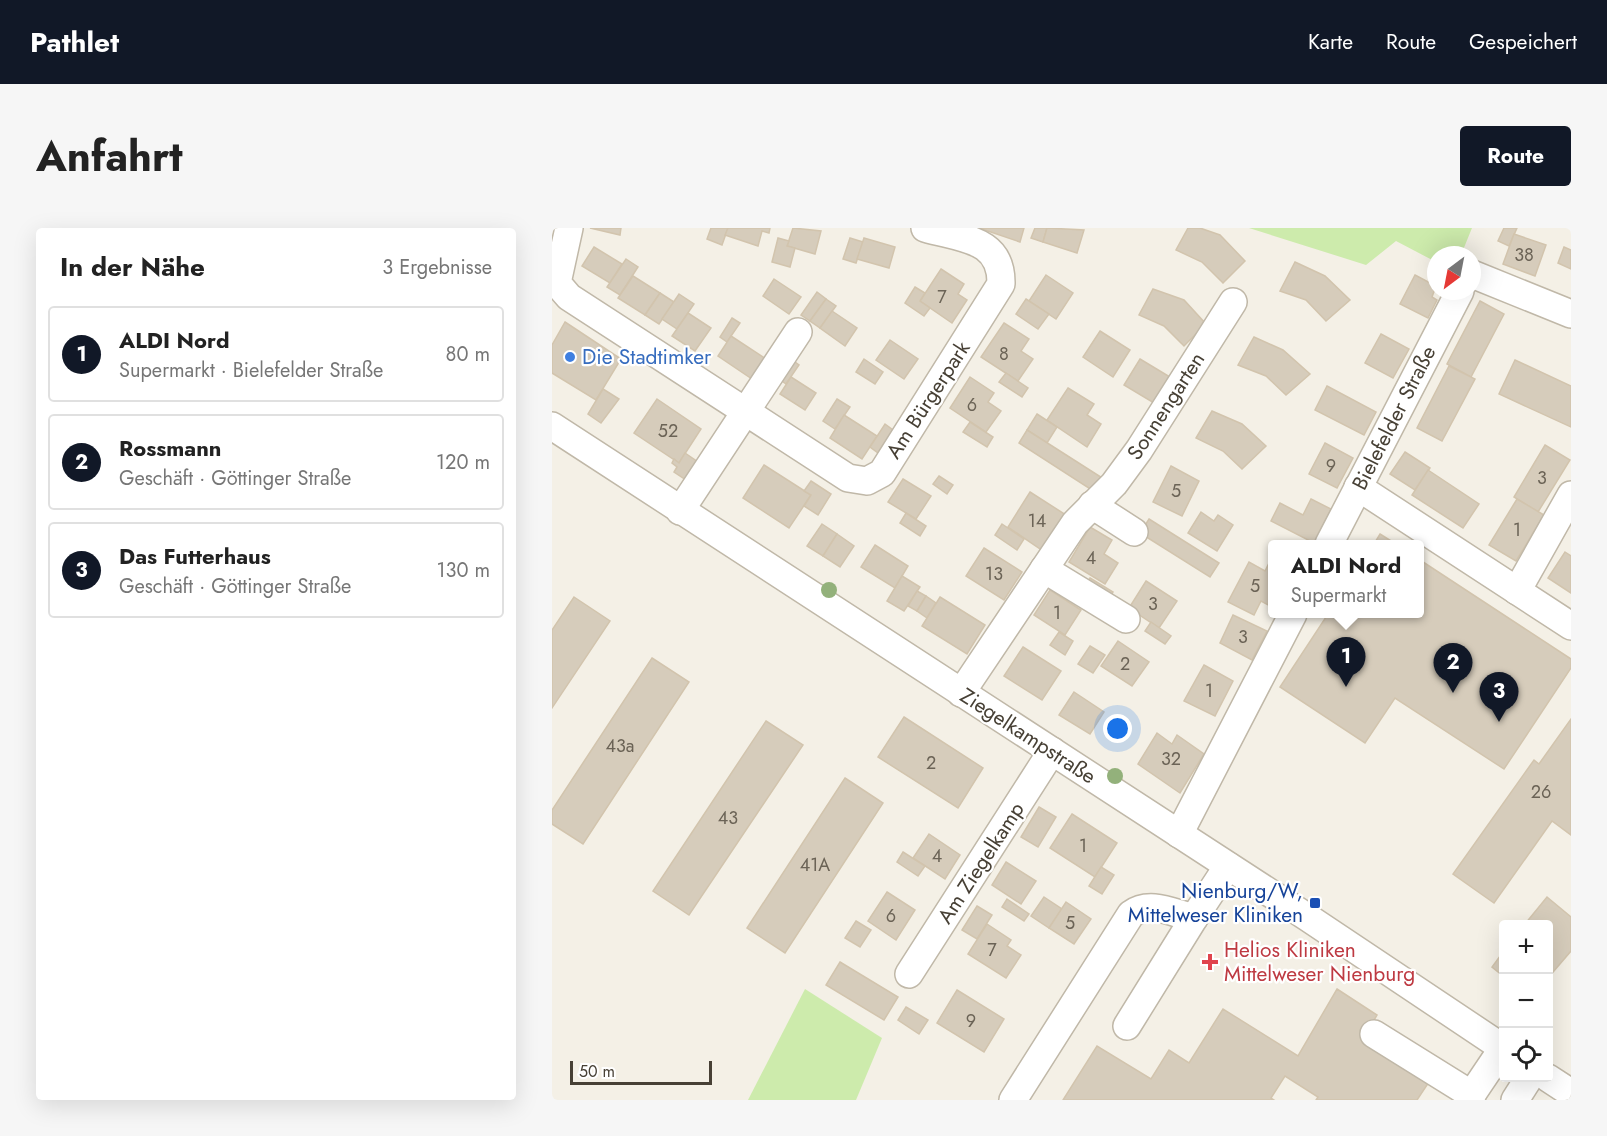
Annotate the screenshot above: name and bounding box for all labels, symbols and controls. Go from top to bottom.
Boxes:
text: Pathlet [30,22,119,63]
text: Karte [1308,27,1353,57]
text: Route [1386,27,1436,57]
text: Gespeichert [1469,27,1577,57]
text: Anfahrt [36,126,183,187]
button: Route [1460,126,1571,186]
house number: 38 [1514,242,1534,268]
north arrow [1427,246,1481,300]
text: In der Nähe [60,248,205,286]
text: 3 Ergebnisse [382,253,492,282]
house number: 7 [937,284,947,310]
text: ALDI Nord [119,324,230,356]
street label: Am Bürgerpark [879,335,978,465]
text: 1 [76,340,87,369]
text: 80 m [445,340,490,369]
house number: 8 [999,341,1009,367]
street label: Bielefelder Straße [1345,341,1443,495]
place label: Die Stadtimker [582,342,712,372]
street label: Sonnengarten [1120,346,1212,466]
marker: Die Stadtimker [563,350,577,364]
text: Supermarkt · Bielefelder Straße [119,356,383,385]
house number: 6 [967,392,977,418]
house number: 52 [658,418,678,444]
text: Rossmann [119,432,221,464]
text: 2 [75,448,88,477]
text: 120 m [436,448,490,477]
house number: 9 [1326,453,1336,479]
text: Geschäft · Göttinger Straße [119,464,351,493]
house number: 3 [1537,465,1547,491]
house number: 5 [1171,478,1181,504]
house number: 14 [1028,508,1046,534]
house number: 1 [1513,517,1521,543]
text: Das Futterhaus [119,540,271,572]
popup [1268,540,1424,618]
house number: 4 [1086,545,1096,571]
text: ALDI Nord [1291,549,1401,581]
text: 3 [75,556,88,585]
text: 130 m [436,556,490,585]
house number: 13 [985,561,1003,587]
text: Geschäft · Göttinger Straße [119,572,351,601]
house number: 5 [1250,573,1260,599]
text: Supermarkt [1291,581,1386,610]
house number: 3 [1148,591,1158,617]
house number: 1 [1053,600,1061,626]
house number: 3 [1238,624,1248,650]
pin: 1 [1326,638,1366,687]
pin: 2 [1434,644,1472,693]
house number: 2 [1120,651,1130,677]
pin: 3 [1480,672,1518,722]
house number: 1 [1205,678,1213,704]
street label: Ziegelkampstraße [954,681,1102,791]
your location [1103,714,1132,743]
house number: 43a [606,733,634,759]
house number: 32 [1161,746,1181,772]
house number: 2 [926,750,936,776]
house number: 26 [1531,779,1551,805]
street label: Am Ziegelkamp [930,796,1032,930]
house number: 43 [718,805,738,831]
house number: 1 [1079,833,1087,859]
house number: 4 [932,843,942,869]
house number: 41A [800,852,830,878]
place label: Nienburg/W, Mittelweser Kliniken [1128,876,1303,930]
marker: Nienburg/W, Mittelweser Kliniken [1308,896,1322,910]
house number: 6 [886,903,896,929]
house number: 5 [1065,910,1075,936]
map controls [1499,920,1553,1082]
button: + [1499,920,1553,974]
place label: Helios Kliniken Mittelweser Nienburg [1224,935,1415,989]
house number: 7 [987,937,997,963]
marker: Helios Kliniken Mittelweser Nienburg [1201,953,1219,971]
button: − [1499,974,1553,1028]
house number: 9 [966,1008,976,1034]
button: locate [1499,1028,1553,1082]
scale bar [570,1058,712,1086]
text: 50 m [579,1060,615,1083]

